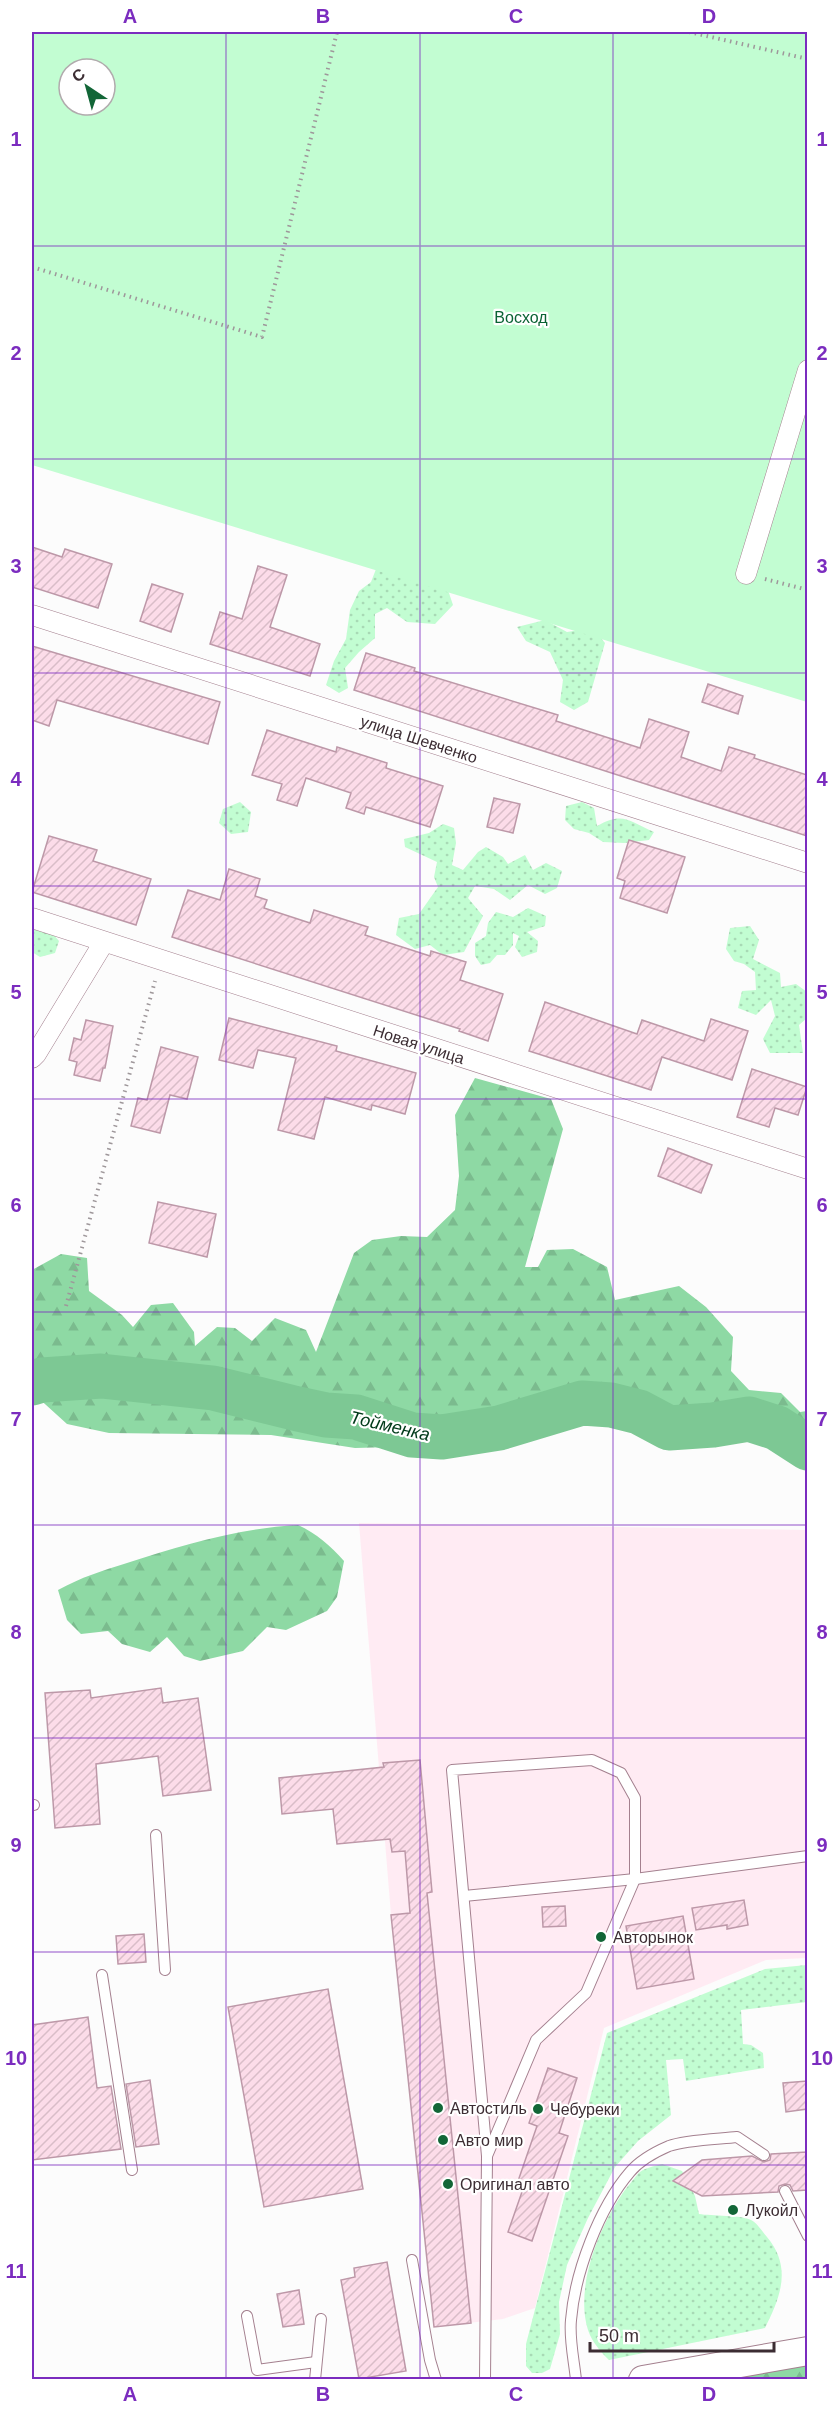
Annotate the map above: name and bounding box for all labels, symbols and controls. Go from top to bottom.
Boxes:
text: A [123,5,137,27]
text: B [316,5,330,27]
text: C [509,5,523,27]
text: D [702,5,716,27]
north arrow [57,57,117,117]
text: С [69,65,89,86]
text: 1 [10,128,22,150]
text: 1 [816,128,828,150]
park label: Восход [494,309,548,326]
text: 2 [10,342,22,364]
text: 2 [816,342,828,364]
text: 3 [10,555,22,577]
text: 3 [816,555,828,577]
street label: улица Шевченко [358,713,480,766]
text: 4 [10,768,22,790]
text: 4 [816,768,828,790]
text: 5 [10,981,22,1003]
text: 5 [816,981,828,1003]
street label: Новая улица [371,1022,467,1067]
text: 6 [10,1194,22,1216]
text: 6 [816,1194,828,1216]
water label: Тойменка [348,1407,432,1445]
text: 7 [10,1408,22,1430]
text: 7 [816,1408,828,1430]
text: 8 [10,1621,22,1643]
text: 8 [816,1621,828,1643]
text: 9 [10,1834,22,1856]
text: 9 [816,1834,828,1856]
place label: Авторынок [613,1929,694,1946]
marker: Авторынок [594,1930,608,1944]
text: 10 [5,2047,27,2069]
text: 10 [811,2047,833,2069]
place label: Автостиль [450,2100,527,2117]
marker: Автостиль [431,2101,445,2115]
place label: Чебуреки [550,2101,620,2118]
marker: Чебуреки [531,2102,545,2116]
place label: Авто мир [455,2132,523,2149]
marker: Авто мир [436,2133,450,2147]
place label: Оригинал авто [460,2176,570,2193]
marker: Оригинал авто [441,2177,455,2191]
place label: Лукойл [745,2202,798,2219]
marker: Лукойл [726,2203,740,2217]
text: 11 [5,2260,27,2282]
text: 11 [811,2260,833,2282]
scale bar [590,2315,774,2353]
text: 50 m [599,2326,639,2346]
text: A [123,2383,137,2405]
text: B [316,2383,330,2405]
text: C [509,2383,523,2405]
text: D [702,2383,716,2405]

